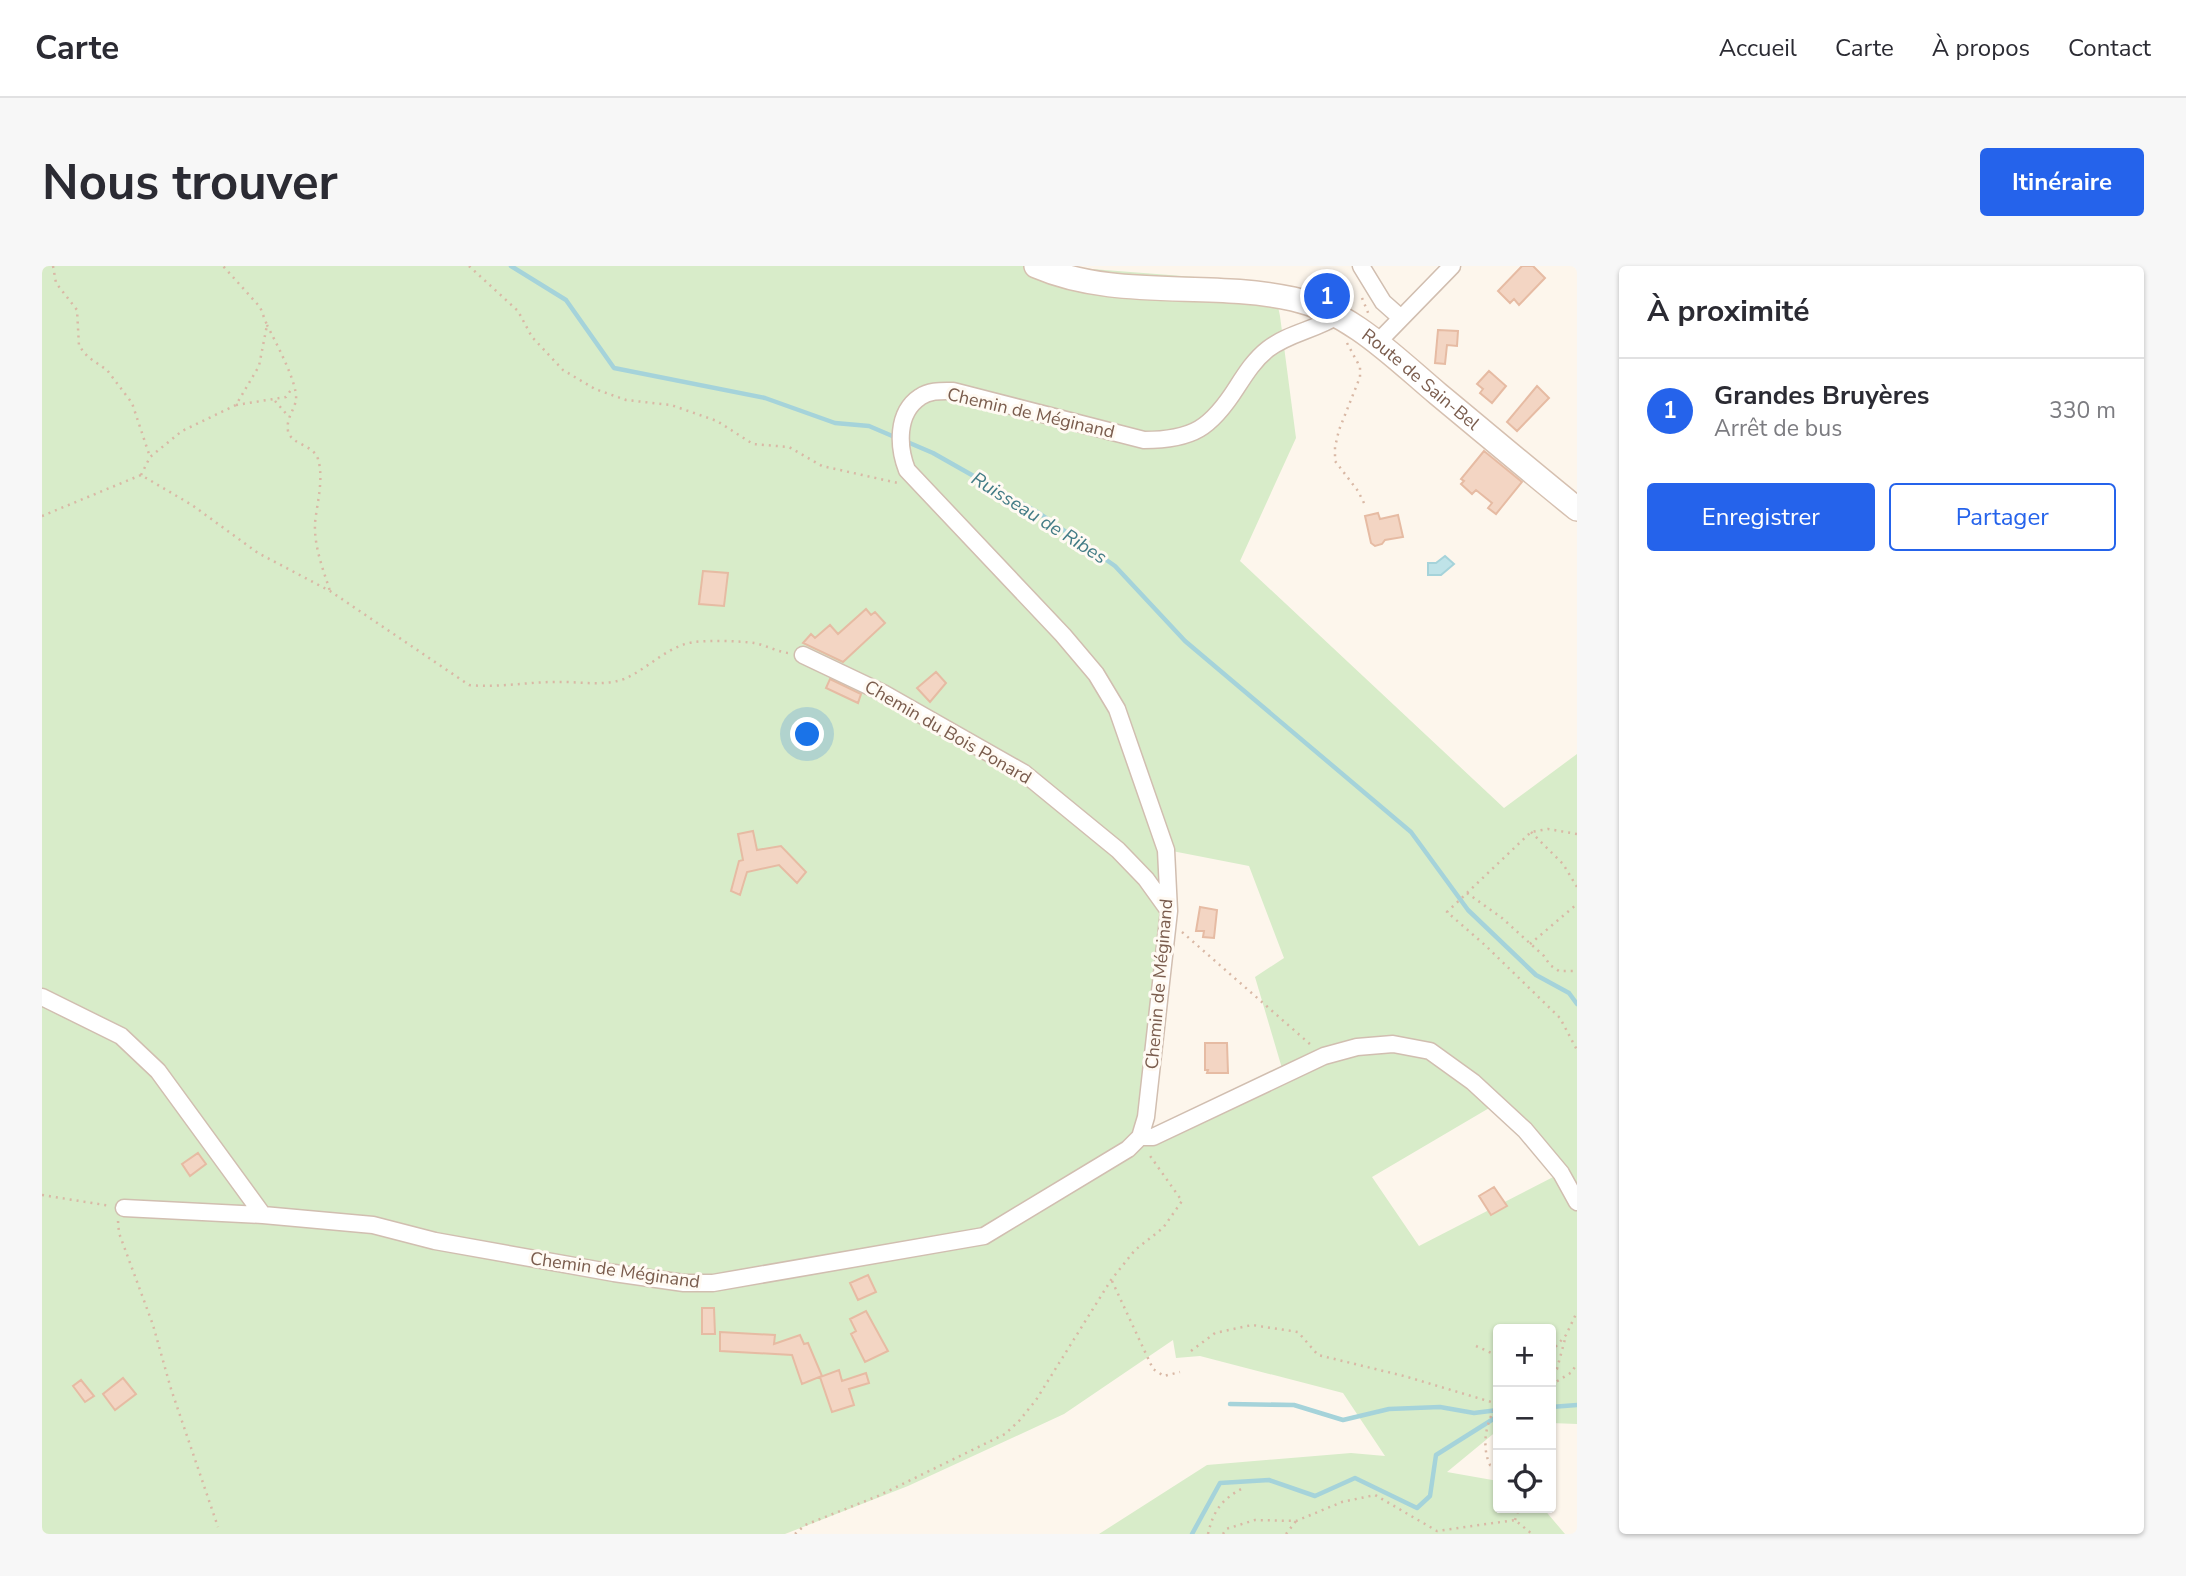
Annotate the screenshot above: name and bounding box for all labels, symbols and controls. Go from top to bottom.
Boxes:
text: Carte [35,26,119,71]
text: Accueil [1719,32,1797,64]
text: Carte [1835,32,1894,64]
text: À propos [1932,32,2030,64]
text: Contact [2068,32,2151,64]
button: Itinéraire [1980,148,2144,216]
text: Nous trouver [42,149,338,216]
pin: 1 [1304,270,1350,322]
text: À proximité [1647,291,1809,332]
street label: Route de Sain-Bel [1357,323,1485,436]
text: Grandes Bruyères [1714,378,1929,413]
street label: Chemin de Méginand [945,382,1117,444]
text: 1 [1663,395,1677,426]
text: 330 m [2049,395,2116,426]
text: Arrêt de bus [1714,413,1842,444]
water label: Ruisseau de Ribes [966,466,1112,570]
button: Enregistrer [1647,483,1875,551]
button: Partager [1889,483,2116,551]
street label: Chemin du Bois Ponard [860,674,1036,790]
your location [790,717,824,751]
street label: Chemin de Méginand [1140,898,1178,1070]
street label: Chemin de Méginand [529,1246,701,1294]
map controls [1493,1324,1556,1513]
button: + [1493,1324,1556,1387]
button: − [1493,1387,1556,1450]
button: locate [1493,1450,1556,1513]

